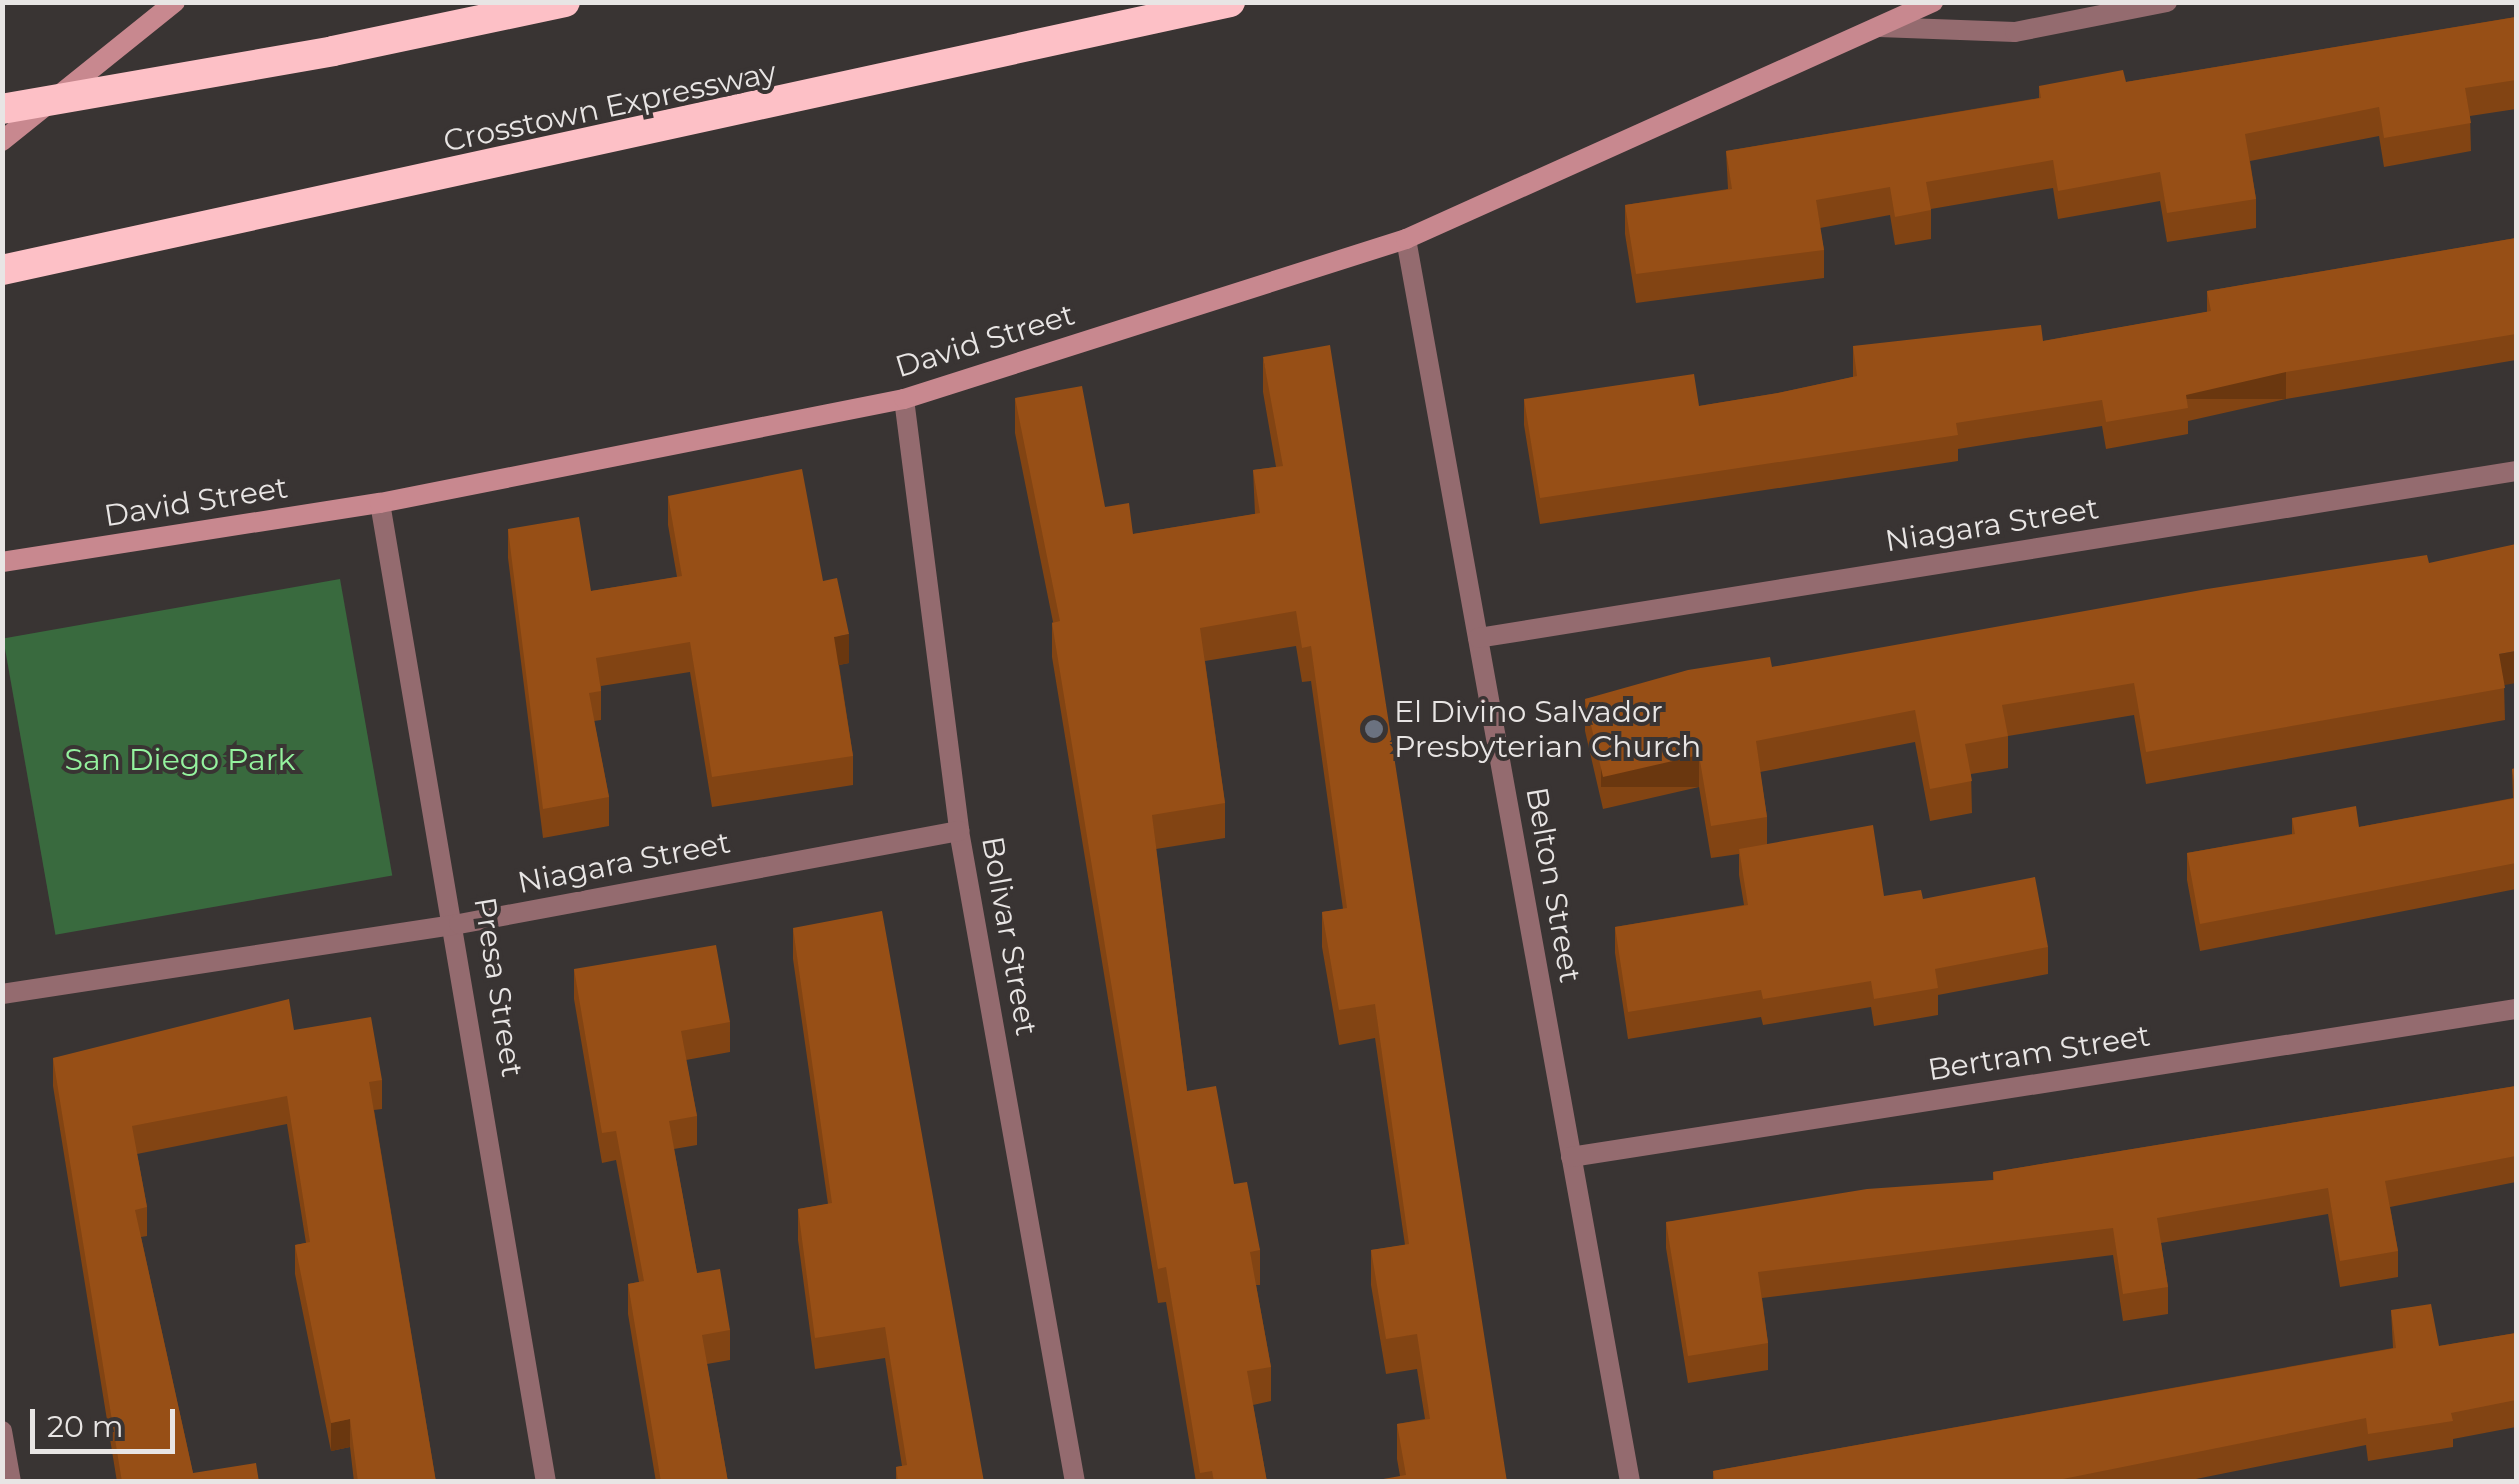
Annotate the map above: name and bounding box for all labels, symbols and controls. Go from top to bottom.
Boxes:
street label: Crosstown Expressway [440,54,780,160]
street label: David Street [891,297,1079,385]
street label: David Street [102,470,290,534]
street label: Niagara Street [1883,490,2101,560]
place label: El Divino Salvador Presbyterian Church [1394,694,1701,764]
marker: El Divino Salvador Presbyterian Church [1363,718,1385,740]
park label: San Diego Park [64,742,296,778]
street label: Belton Street [1518,784,1588,986]
street label: Niagara Street [515,825,733,901]
street label: Bolivar Street [974,834,1044,1038]
street label: Presa Street [466,895,530,1079]
street label: Bertram Street [1925,1018,2153,1088]
scale bar [35,1389,180,1451]
text: 20 m [47,1408,124,1445]

